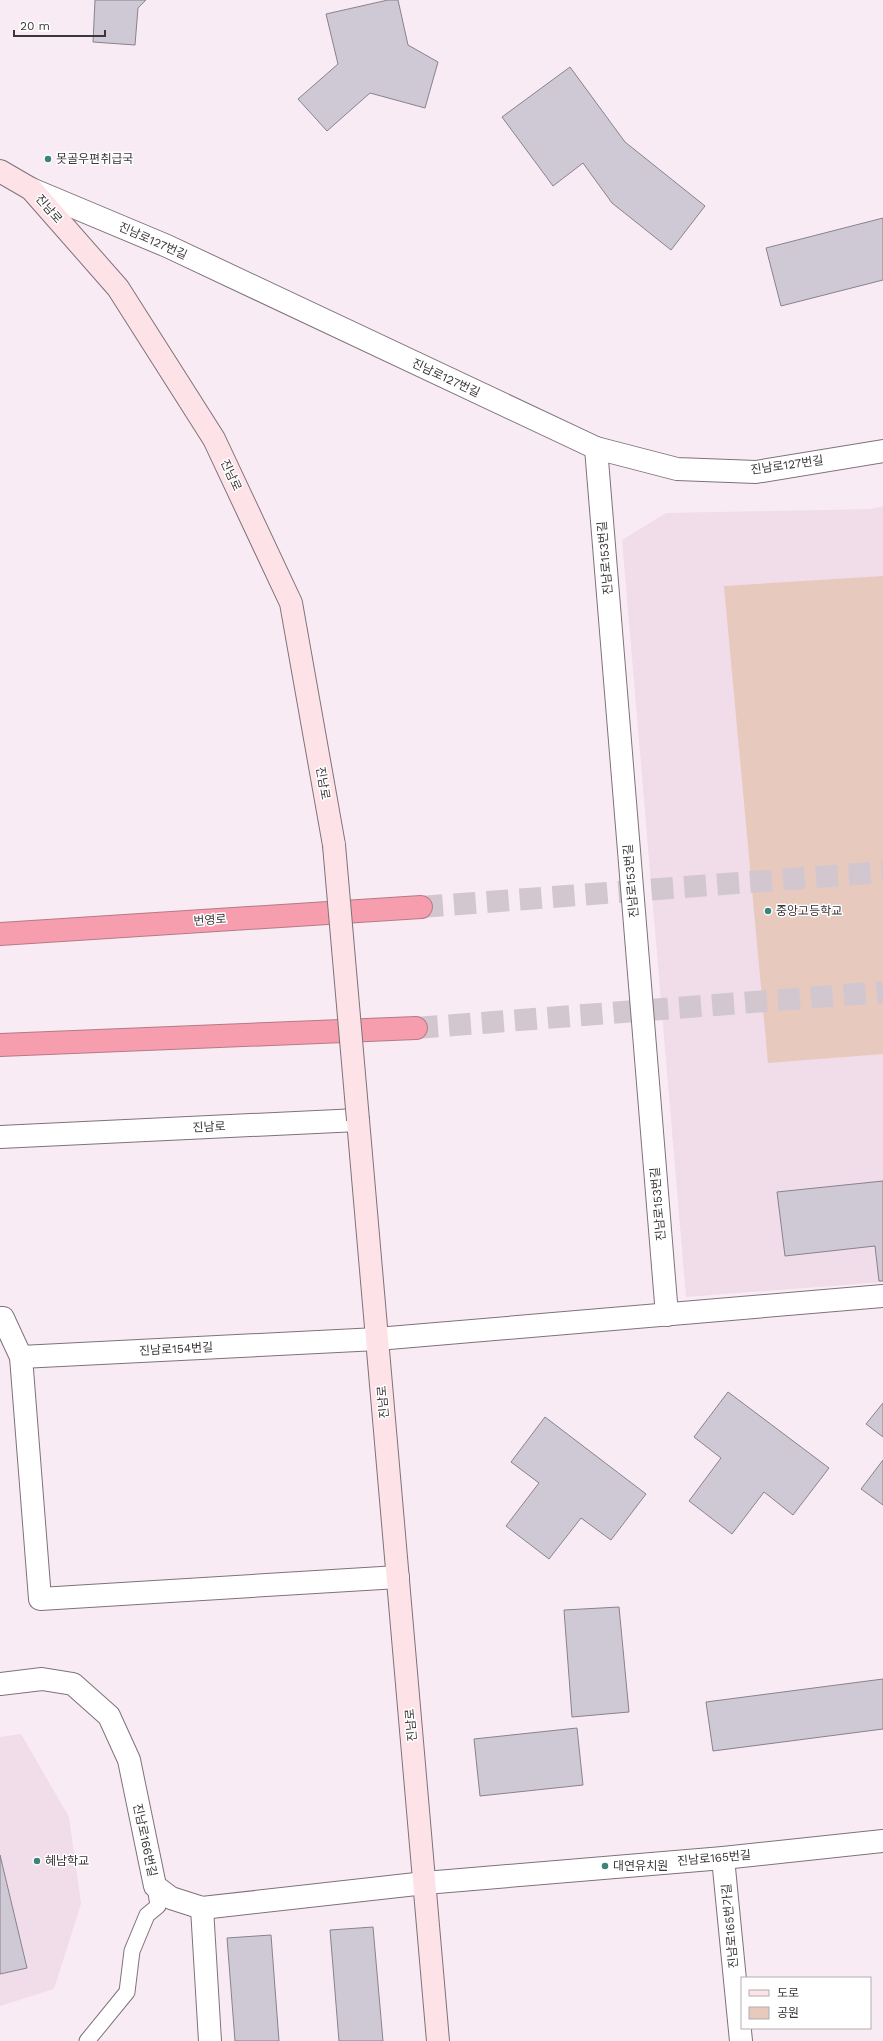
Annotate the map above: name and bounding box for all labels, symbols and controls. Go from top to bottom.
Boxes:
scale bar [14,12,105,38]
text: 20 m [20,19,50,33]
place label: 못골우편취급국 [56,152,133,166]
marker: 못골우편취급국 [43,154,53,164]
street label: 진남로 [33,192,65,226]
street label: 진남로127번길 [117,220,189,262]
street label: 진남로127번길 [410,356,482,400]
street label: 진남로127번길 [750,453,824,477]
street label: 진남로 [218,457,244,493]
street label: 진남로153번길 [595,521,615,595]
street label: 진남로 [313,765,333,801]
street label: 진남로153번길 [621,844,641,918]
place label: 중앙고등학교 [776,904,842,918]
marker: 중앙고등학교 [763,906,773,916]
street label: 번영로 [193,912,227,928]
street label: 진남로 [192,1119,226,1135]
street label: 진남로153번길 [648,1167,668,1241]
street label: 진남로154번길 [139,1340,213,1358]
street label: 진남로 [375,1385,391,1419]
street label: 진남로 [403,1708,419,1742]
street label: 진남로166번길 [130,1802,160,1878]
street label: 진남로165번길 [676,1848,752,1868]
place label: 혜남학교 [45,1854,89,1868]
marker: 혜남학교 [32,1856,42,1866]
place label: 대연유치원 [613,1859,668,1873]
marker: 대연유치원 [600,1861,610,1871]
street label: 진남로165번가길 [719,1883,741,1969]
legend [741,1977,871,2029]
text: 도로 [777,1986,799,2000]
text: 공원 [777,2006,799,2020]

